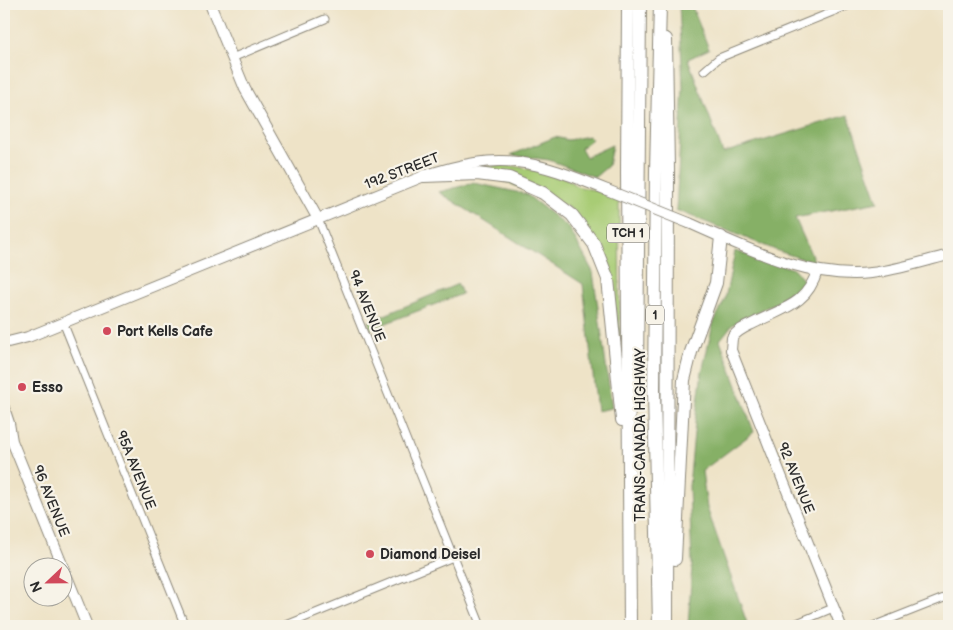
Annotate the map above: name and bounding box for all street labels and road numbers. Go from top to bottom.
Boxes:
street label: 192 STREET [362,149,442,193]
road number: TCH 1 [607,224,649,242]
street label: 94 AVENUE [345,268,389,344]
road number: 1 [646,306,664,324]
street label: TRANS-CANADA HIGHWAY [632,348,649,522]
street label: 95A AVENUE [112,428,160,512]
street label: 92 AVENUE [774,440,818,516]
street label: 96 AVENUE [29,463,73,539]

